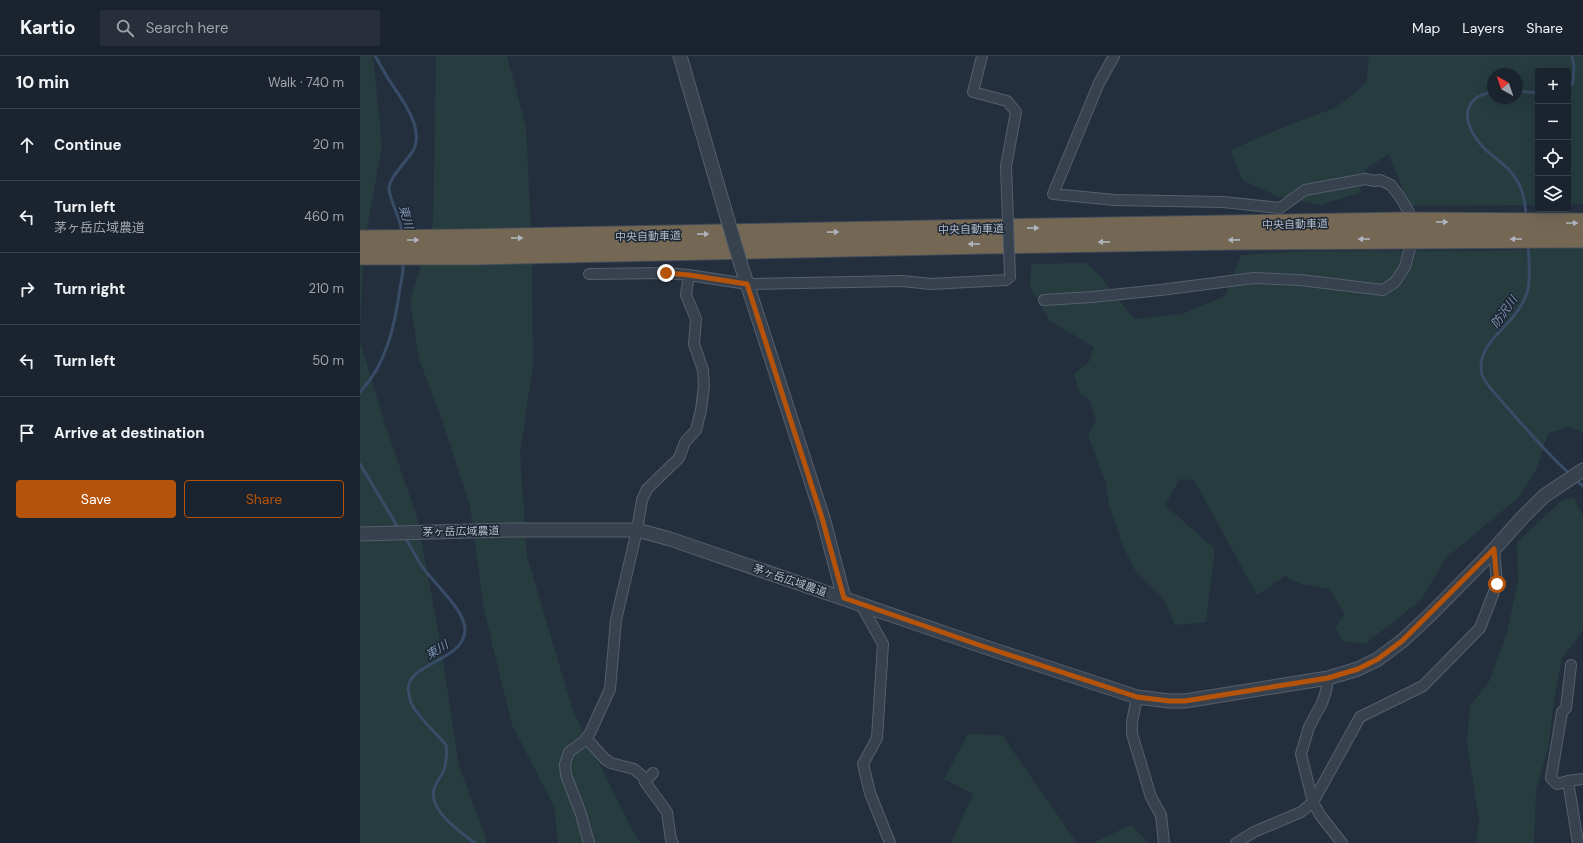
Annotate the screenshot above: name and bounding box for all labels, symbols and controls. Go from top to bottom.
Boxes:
search box [100,10,380,46]
text: Kartio [20,15,76,40]
icon: search [114,17,136,39]
text: Search here [146,18,228,38]
text: Map [1412,19,1440,37]
text: Layers [1462,19,1504,37]
text: Share [1526,19,1563,37]
north arrow [1487,68,1523,104]
map controls [1535,68,1571,212]
button: + [1535,68,1571,104]
text: 10 min [16,71,69,93]
text: Walk · 740 m [268,74,344,91]
button: − [1535,104,1571,140]
icon: ahead [16,134,38,156]
text: Continue [54,135,122,155]
text: 20 m [313,136,344,153]
button: locate [1535,140,1571,176]
button: layers [1535,176,1571,212]
text: Turn left [54,197,115,217]
water label: 東川 [395,203,417,233]
icon: left [16,206,38,228]
text: 460 m [304,208,344,225]
street label: 中央自動車道 [1262,216,1328,232]
text: 茅ヶ岳広域農道 [54,219,145,236]
one-way arrow [1436,219,1449,225]
one-way arrow [1566,220,1579,226]
street label: 中央自動車道 [938,221,1004,237]
one-way arrow [1027,225,1040,231]
street label: 中央自動車道 [615,228,681,244]
one-way arrow [827,229,840,235]
one-way arrow [697,231,709,238]
one-way arrow [511,235,524,241]
one-way arrow [1357,236,1370,242]
one-way arrow [1509,236,1522,242]
one-way arrow [407,237,420,243]
one-way arrow [1227,237,1240,243]
one-way arrow [1097,239,1110,245]
one-way arrow [967,241,980,247]
route end [657,264,675,282]
icon: right [16,278,38,300]
text: Turn right [54,279,125,299]
text: 210 m [309,280,344,297]
water label: 防沢川 [1487,291,1522,331]
icon: left [16,350,38,372]
text: Turn left [54,351,115,371]
text: 50 m [312,352,344,369]
icon: arrive [16,422,38,444]
text: Arrive at destination [54,423,205,443]
button: Save [16,480,176,518]
button: Share [184,480,344,518]
street label: 茅ヶ岳広域農道 [422,523,500,539]
street label: 茅ヶ岳広域農道 [751,561,829,599]
route start [1488,575,1506,593]
water label: 東川 [423,636,453,663]

